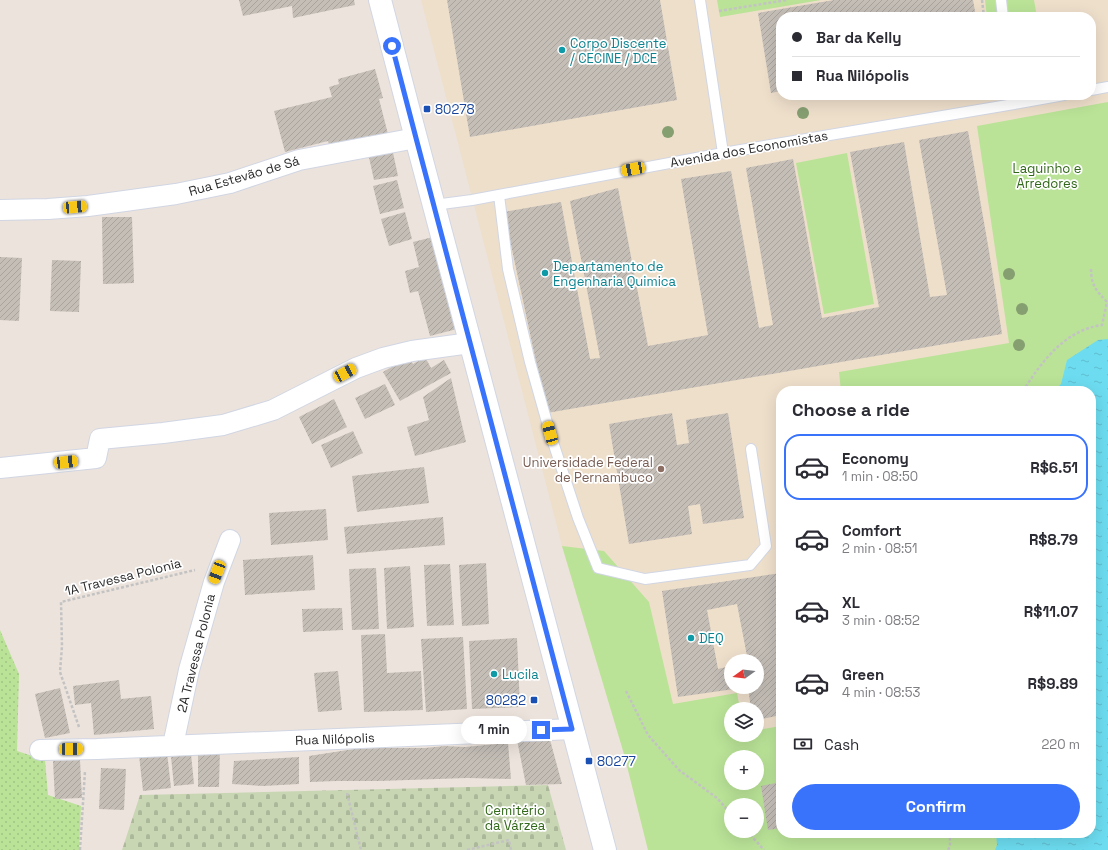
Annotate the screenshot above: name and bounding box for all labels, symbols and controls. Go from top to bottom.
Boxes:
text: Bar da Kelly [816,28,902,47]
place label: Corpo Discente / CECINE / DCE [570,35,666,67]
route start [383,37,401,55]
marker: Corpo Discente / CECINE / DCE [557,45,567,55]
text: Rua Nilópolis [816,66,909,85]
place label: 80278 [435,101,475,118]
marker: 80278 [422,104,432,114]
street label: Avenida dos Economistas [669,127,829,171]
street label: Rua Estevão de Sá [187,152,302,200]
park label: Laguinho e Arredores [1013,160,1081,192]
car [620,161,646,177]
car [63,200,87,214]
place label: Departamento de Engenharia Quimica [553,258,677,290]
marker: Departamento de Engenharia Quimica [540,268,550,278]
car [332,362,358,384]
text: Choose a ride [792,398,910,421]
car [541,420,559,446]
icon: car [794,449,830,485]
text: Economy [842,449,909,468]
place label: Universidade Federal de Pernambuco [523,454,653,486]
car [53,455,79,469]
text: R$6.51 [1030,458,1078,477]
marker: Universidade Federal de Pernambuco [656,464,666,474]
text: 1 min · 08:50 [842,468,918,485]
icon: car [794,521,830,557]
text: Comfort [842,521,902,540]
text: R$8.79 [1029,530,1078,549]
text: 2 min · 08:51 [842,540,917,557]
street label: 1A Travessa Polonia [63,554,183,600]
car [207,559,227,585]
street label: 2A Travessa Polonia [173,591,219,714]
icon: car [794,593,830,629]
text: XL [842,593,860,612]
text: R$11.07 [1024,602,1078,621]
text: 3 min · 08:52 [842,612,920,629]
place label: DEQ [699,630,724,647]
marker: DEQ [686,633,696,643]
north arrow [724,654,764,694]
map controls [724,654,764,838]
icon: car [794,665,830,701]
text: Green [842,665,884,684]
place label: Lucila [502,666,539,683]
marker: Lucila [489,669,499,679]
text: R$9.89 [1028,674,1078,693]
text: 4 min · 08:53 [842,684,920,701]
place label: 80282 [486,692,526,709]
marker: 80282 [529,695,539,705]
button: layers [724,702,764,742]
callout: 1 min [461,716,527,744]
text: 1 min [478,721,510,738]
route end [532,721,550,739]
street label: Rua Nilópolis [295,729,375,749]
icon: cash [792,733,814,755]
text: Cash [824,735,859,754]
text: 220 m [1041,736,1080,753]
car [59,743,83,755]
button: + [724,750,764,790]
place label: 80277 [597,753,636,770]
marker: 80277 [584,756,594,766]
button: Confirm [792,784,1080,830]
button: − [724,798,764,838]
park label: Cemitério da Várzea [485,802,546,834]

